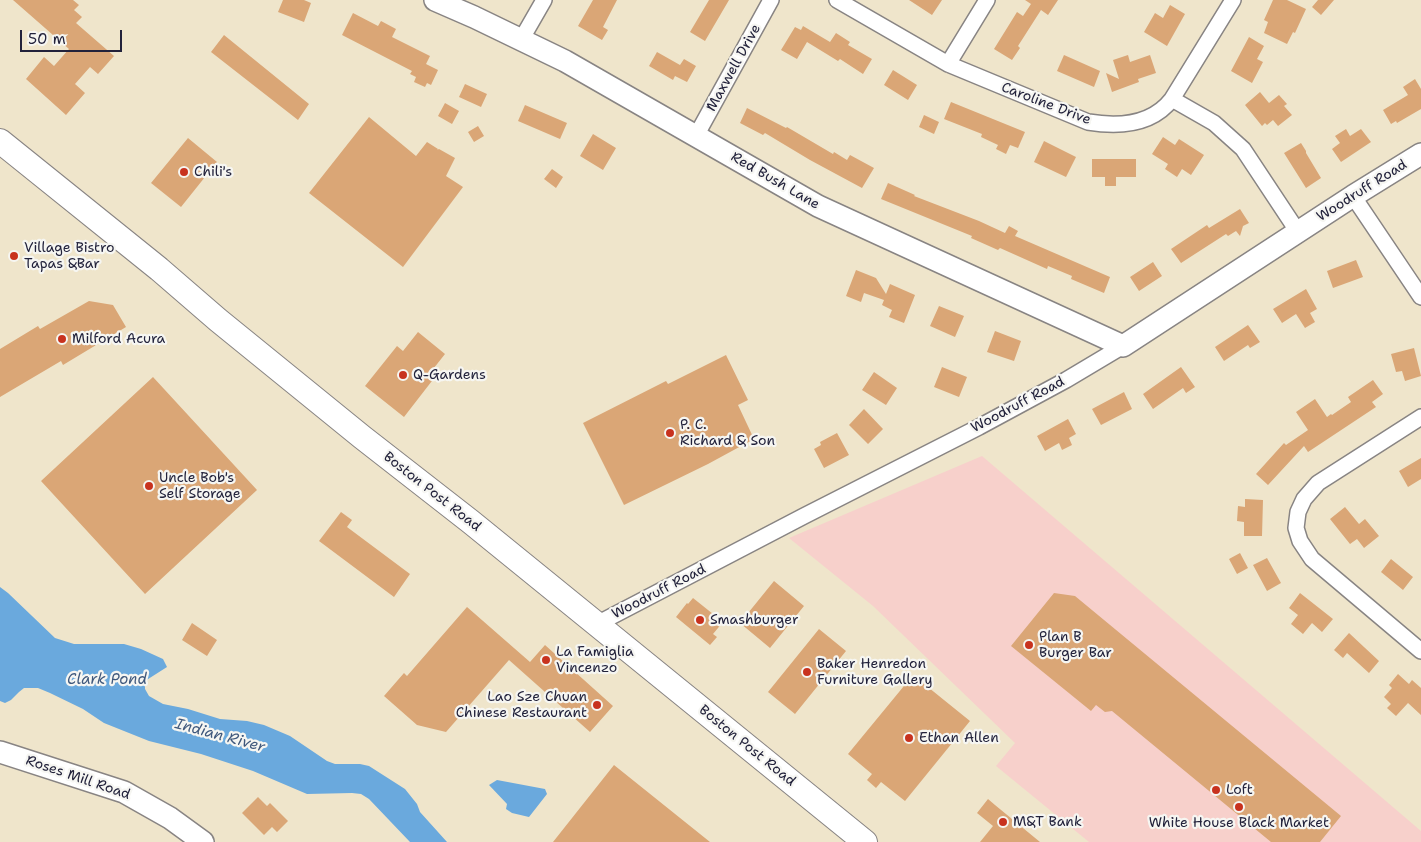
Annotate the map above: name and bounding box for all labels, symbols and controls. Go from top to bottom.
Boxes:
scale bar [22,20,125,52]
street label: Maxwell Drive [703,22,765,114]
text: 50 m [28,29,66,49]
street label: Caroline Drive [999,79,1093,129]
street label: Red Bush Lane [728,149,822,213]
street label: Woodruff Road [1314,157,1410,225]
place label: Chili's [194,164,232,180]
marker: Chili's [178,166,190,178]
place label: Village Bistro Tapas &Bar [24,240,114,272]
marker: Village Bistro Tapas &Bar [8,250,20,262]
place label: Milford Acura [72,331,165,347]
marker: Milford Acura [56,333,68,345]
place label: Q-Gardens [413,367,486,383]
marker: Q-Gardens [397,369,409,381]
street label: Woodruff Road [968,373,1068,437]
place label: P. C. Richard & Son [680,417,775,450]
marker: P. C. Richard & Son [664,427,676,439]
street label: Boston Post Road [380,449,484,535]
place label: Uncle Bob's Self Storage [159,470,241,502]
marker: Uncle Bob's Self Storage [143,480,155,492]
street label: Woodruff Road [609,561,709,623]
place label: Smashburger [710,612,799,628]
marker: Smashburger [694,614,706,626]
place label: Plan B Burger Bar [1039,629,1112,662]
marker: Plan B Burger Bar [1023,639,1035,651]
place label: La Famiglia Vincenzo [556,644,634,676]
marker: La Famiglia Vincenzo [540,654,552,666]
place label: Baker Henredon Furniture Gallery [817,656,932,689]
marker: Baker Henredon Furniture Gallery [801,666,813,678]
water label: Clark Pond [67,671,147,689]
place label: Lao Sze Chuan Chinese Restaurant [456,689,587,722]
marker: Lao Sze Chuan Chinese Restaurant [591,699,603,711]
street label: Boston Post Road [695,702,799,790]
water label: Indian River [173,715,267,757]
place label: Ethan Allen [919,730,999,746]
marker: Ethan Allen [903,732,915,744]
street label: Roses Mill Road [24,752,132,804]
place label: Loft [1226,782,1253,798]
marker: Loft [1210,784,1222,796]
marker: White House Black Market [1233,801,1245,813]
place label: M&T Bank [1013,814,1082,830]
place label: White House Black Market [1149,815,1329,831]
marker: M&T Bank [997,816,1009,828]

